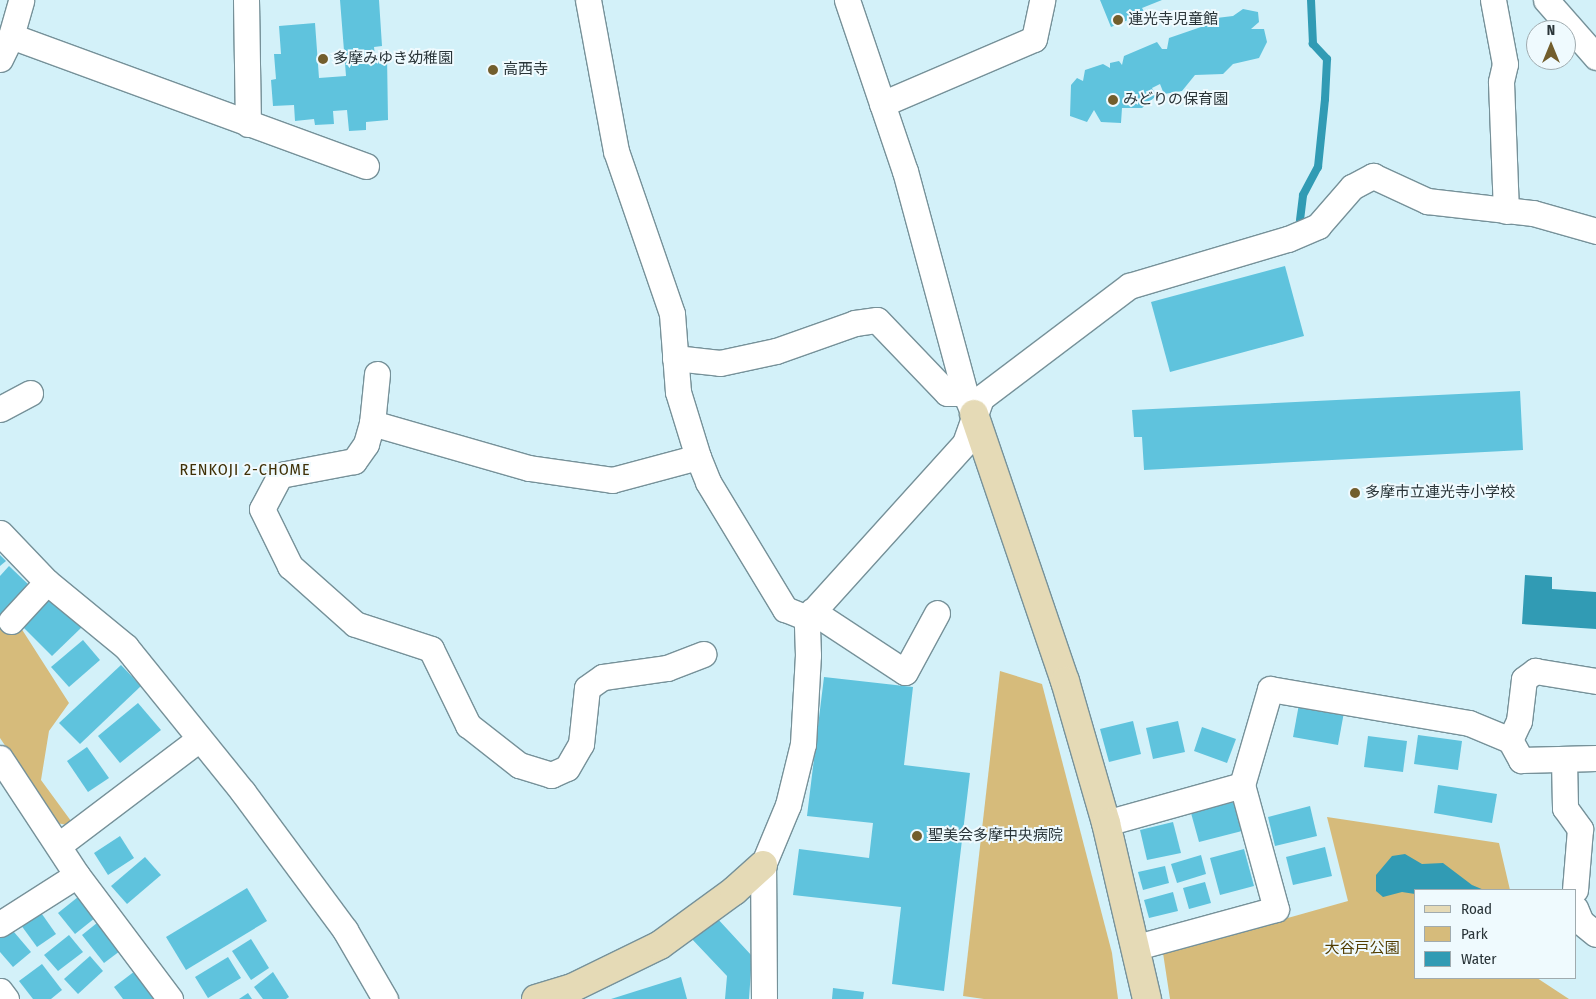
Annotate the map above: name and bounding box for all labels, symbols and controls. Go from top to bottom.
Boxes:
place label: 連光寺児童館 [1128,11,1218,29]
marker: 連光寺児童館 [1112,14,1124,26]
north arrow [1526,20,1576,70]
text: N [1547,22,1555,39]
place label: 多摩みゆき幼稚園 [333,50,453,68]
marker: 多摩みゆき幼稚園 [317,53,329,65]
place label: 高西寺 [503,61,548,79]
marker: 高西寺 [487,64,499,76]
place label: みどりの保育園 [1123,91,1228,109]
marker: みどりの保育園 [1107,94,1119,106]
district label: RENKOJI 2-CHOME [178,460,312,480]
place label: 多摩市立連光寺小学校 [1365,484,1515,502]
marker: 多摩市立連光寺小学校 [1349,487,1361,499]
place label: 聖美会多摩中央病院 [928,827,1063,845]
marker: 聖美会多摩中央病院 [910,829,924,843]
legend [1414,889,1576,979]
text: Road [1461,900,1492,918]
text: Park [1461,925,1488,943]
park label: 大谷戸公園 [1325,940,1399,958]
text: Water [1461,950,1496,968]

